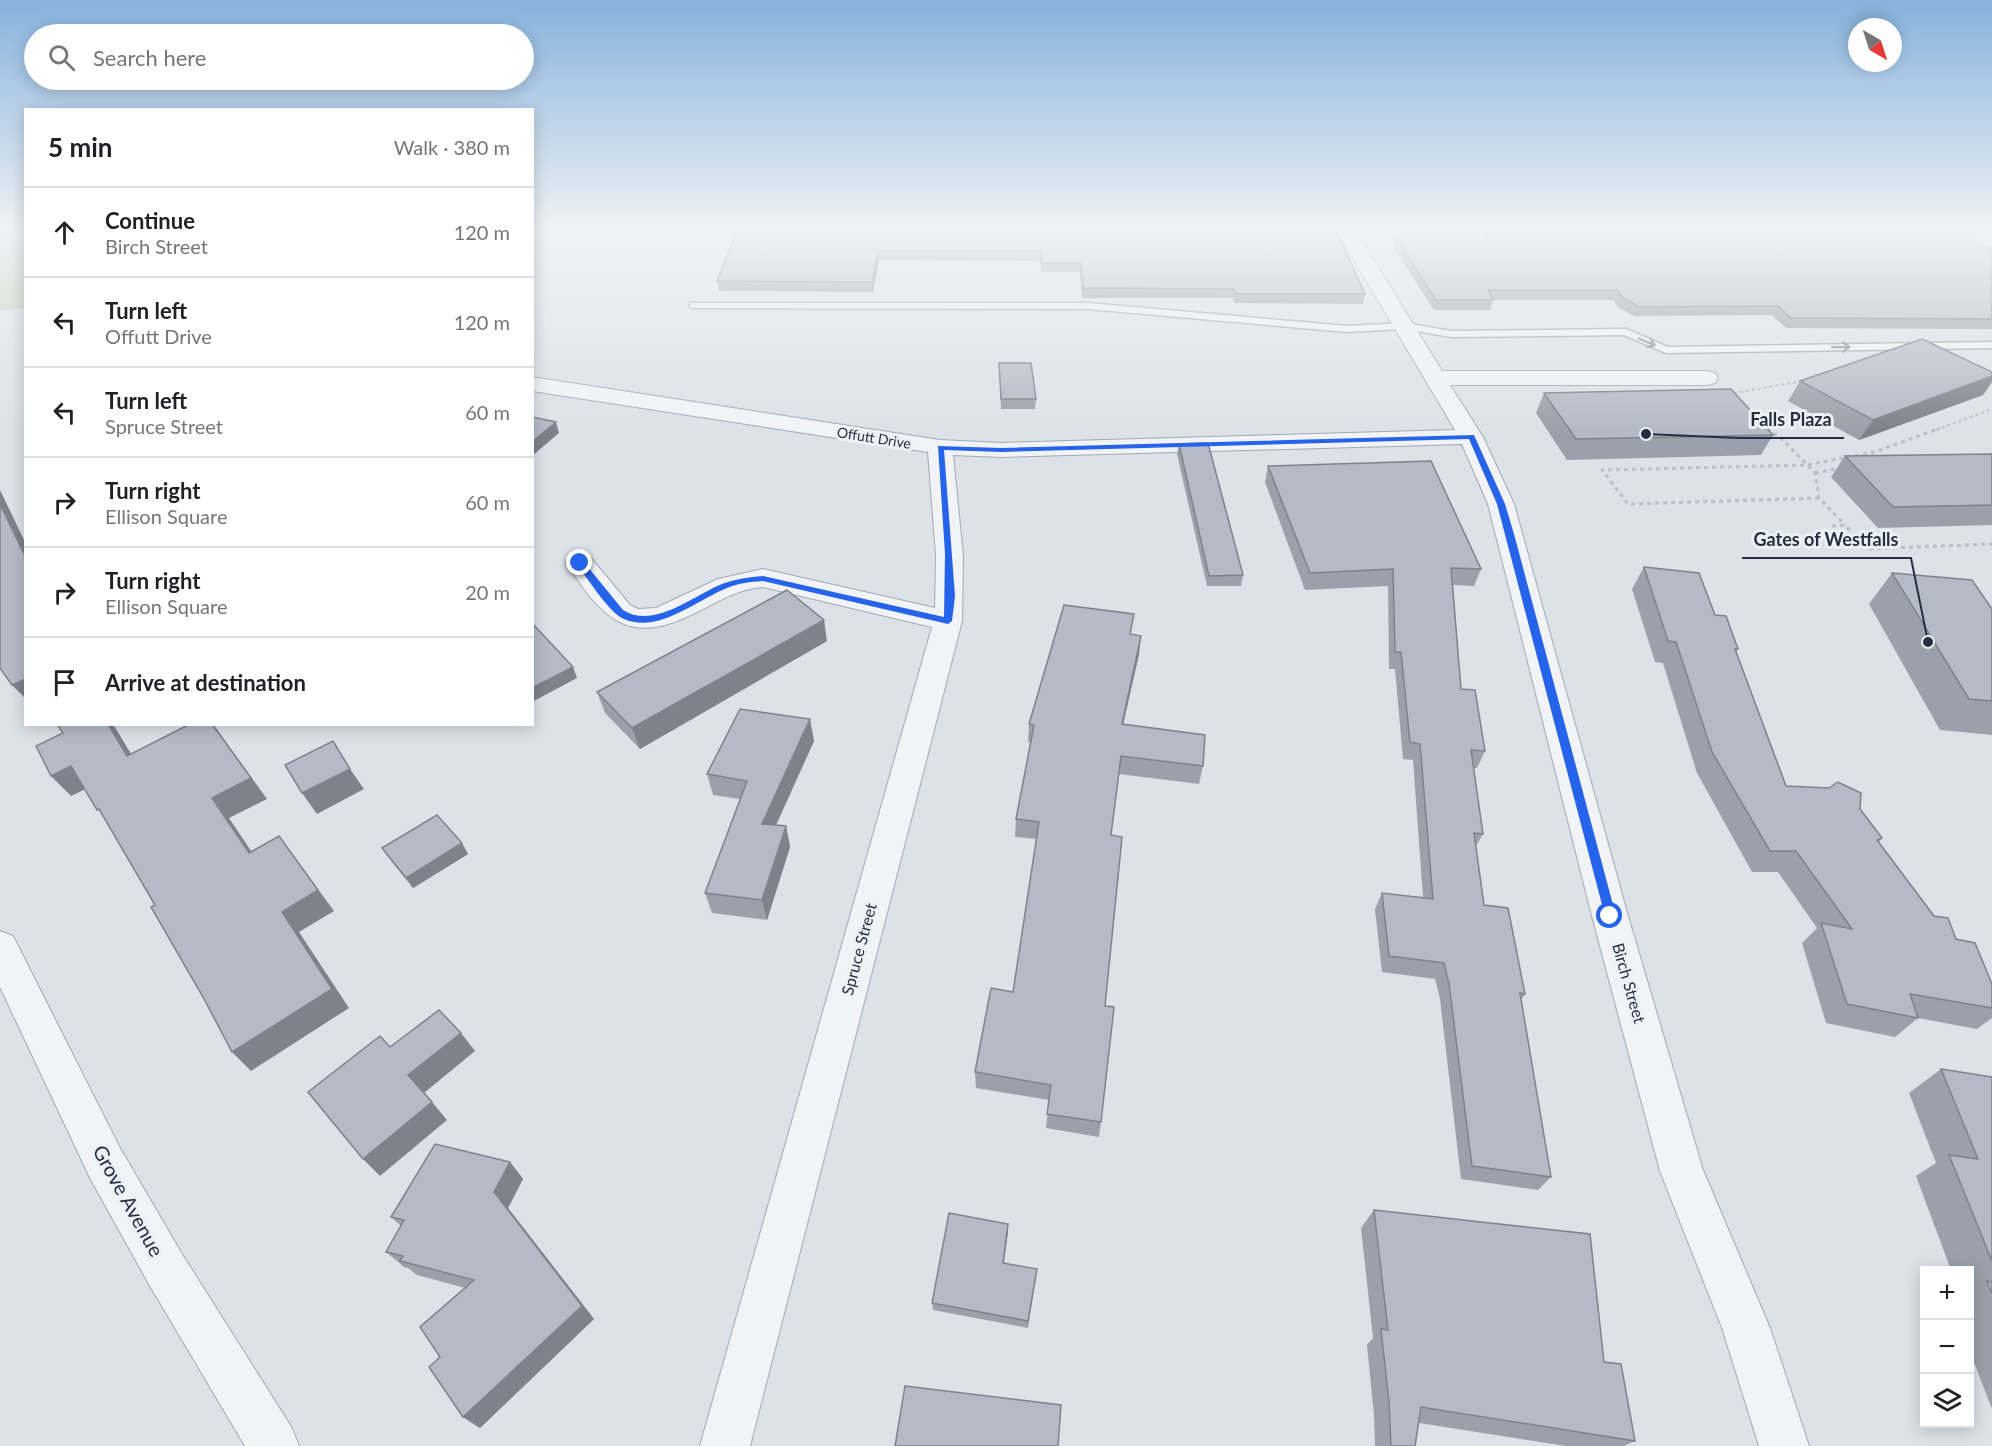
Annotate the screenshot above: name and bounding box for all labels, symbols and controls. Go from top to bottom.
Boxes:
north arrow [1848,18,1902,72]
search box [24,24,534,90]
icon: search [45,41,78,74]
text: Search here [93,44,206,71]
text: 5 min [48,131,112,163]
text: Walk · 380 m [394,135,510,159]
text: Continue [105,207,195,234]
icon: ahead [48,216,81,249]
text: 120 m [454,220,510,244]
text: Birch Street [105,234,208,258]
text: Turn left [105,297,187,324]
icon: left [48,306,81,339]
text: 120 m [454,310,510,334]
text: Offutt Drive [105,324,212,348]
one-way arrow [1638,336,1656,348]
one-way arrow [1830,341,1850,353]
text: Turn left [105,387,187,414]
icon: left [48,396,81,429]
text: 60 m [465,400,510,424]
callout: Falls Plaza [1738,402,1844,438]
text: Falls Plaza [1750,408,1832,430]
text: Spruce Street [105,414,223,438]
street label: Offutt Drive [836,423,912,452]
text: Turn right [105,477,200,504]
icon: right [48,486,81,519]
text: 60 m [465,490,510,514]
text: Ellison Square [105,504,228,528]
callout: Gates of Westfalls [1742,522,1911,558]
text: Gates of Westfalls [1753,528,1899,550]
route end [566,549,592,575]
text: Turn right [105,567,200,594]
icon: right [48,576,81,609]
text: 20 m [465,580,510,604]
text: Ellison Square [105,594,228,618]
icon: arrive [48,666,81,699]
text: Arrive at destination [105,669,306,696]
street label: Spruce Street [837,901,880,997]
route start [1596,902,1622,928]
street label: Birch Street [1609,941,1650,1025]
street label: Grove Avenue [88,1141,169,1260]
map controls [1920,1266,1974,1428]
button: + [1920,1266,1974,1320]
button: − [1920,1320,1974,1374]
button: layers [1920,1374,1974,1428]

